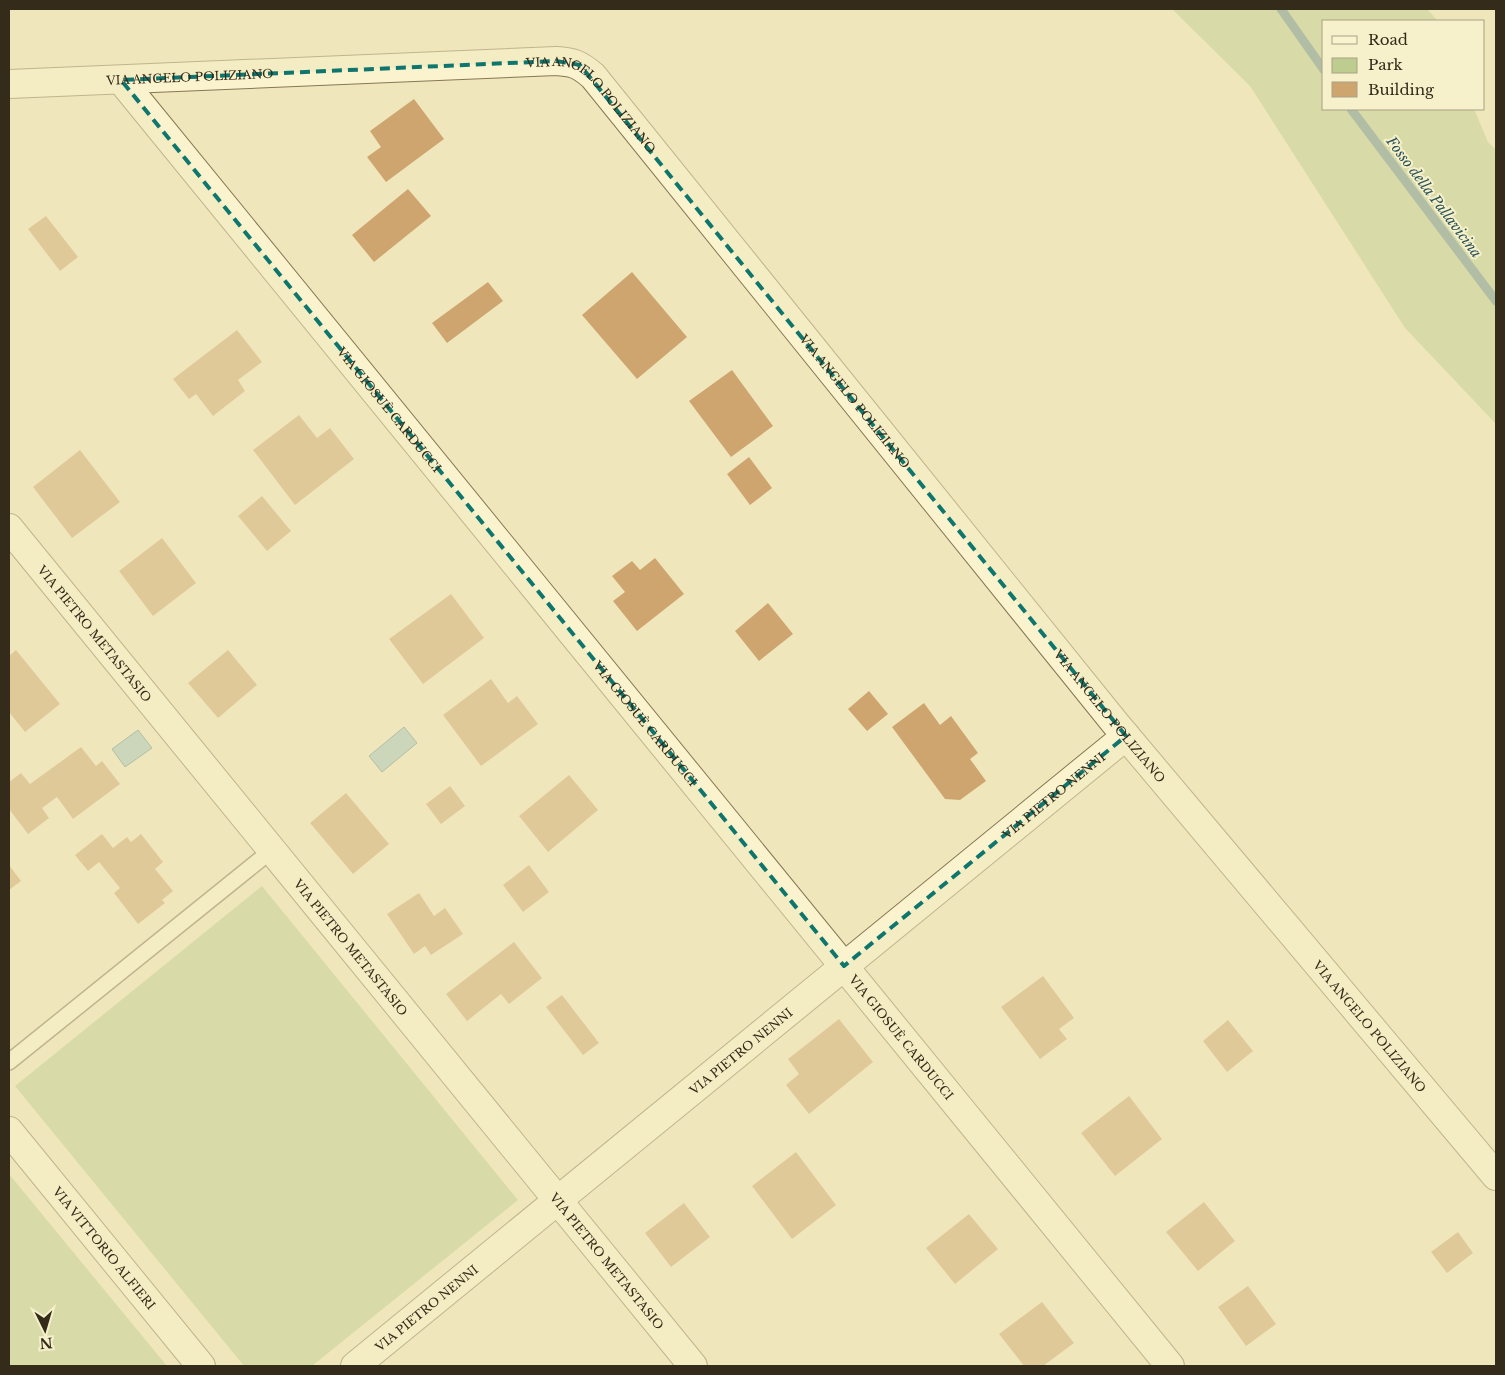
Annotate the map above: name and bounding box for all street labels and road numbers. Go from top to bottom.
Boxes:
street label: VIA ANGELO POLIZIANO [524,53,659,156]
street label: VIA ANGELO POLIZIANO [105,65,274,87]
street label: VIA ANGELO POLIZIANO [796,330,914,471]
street label: VIA GIOSUÈ CARDUCCI [334,343,445,475]
street label: VIA PIETRO METASTASIO [34,561,155,705]
street label: VIA ANGELO POLIZIANO [1050,646,1169,785]
street label: VIA GIOSUÈ CARDUCCI [590,657,701,789]
street label: VIA PIETRO NENNI [998,749,1108,842]
street label: VIA PIETRO METASTASIO [290,875,411,1018]
street label: VIA ANGELO POLIZIANO [1310,957,1430,1095]
street label: VIA GIOSUÈ CARDUCCI [846,971,957,1103]
street label: VIA PIETRO NENNI [685,1004,795,1098]
street label: VIA VITTORIO ALFIERI [49,1183,159,1312]
street label: VIA PIETRO METASTASIO [546,1189,667,1332]
street label: VIA PIETRO NENNI [371,1261,481,1355]

